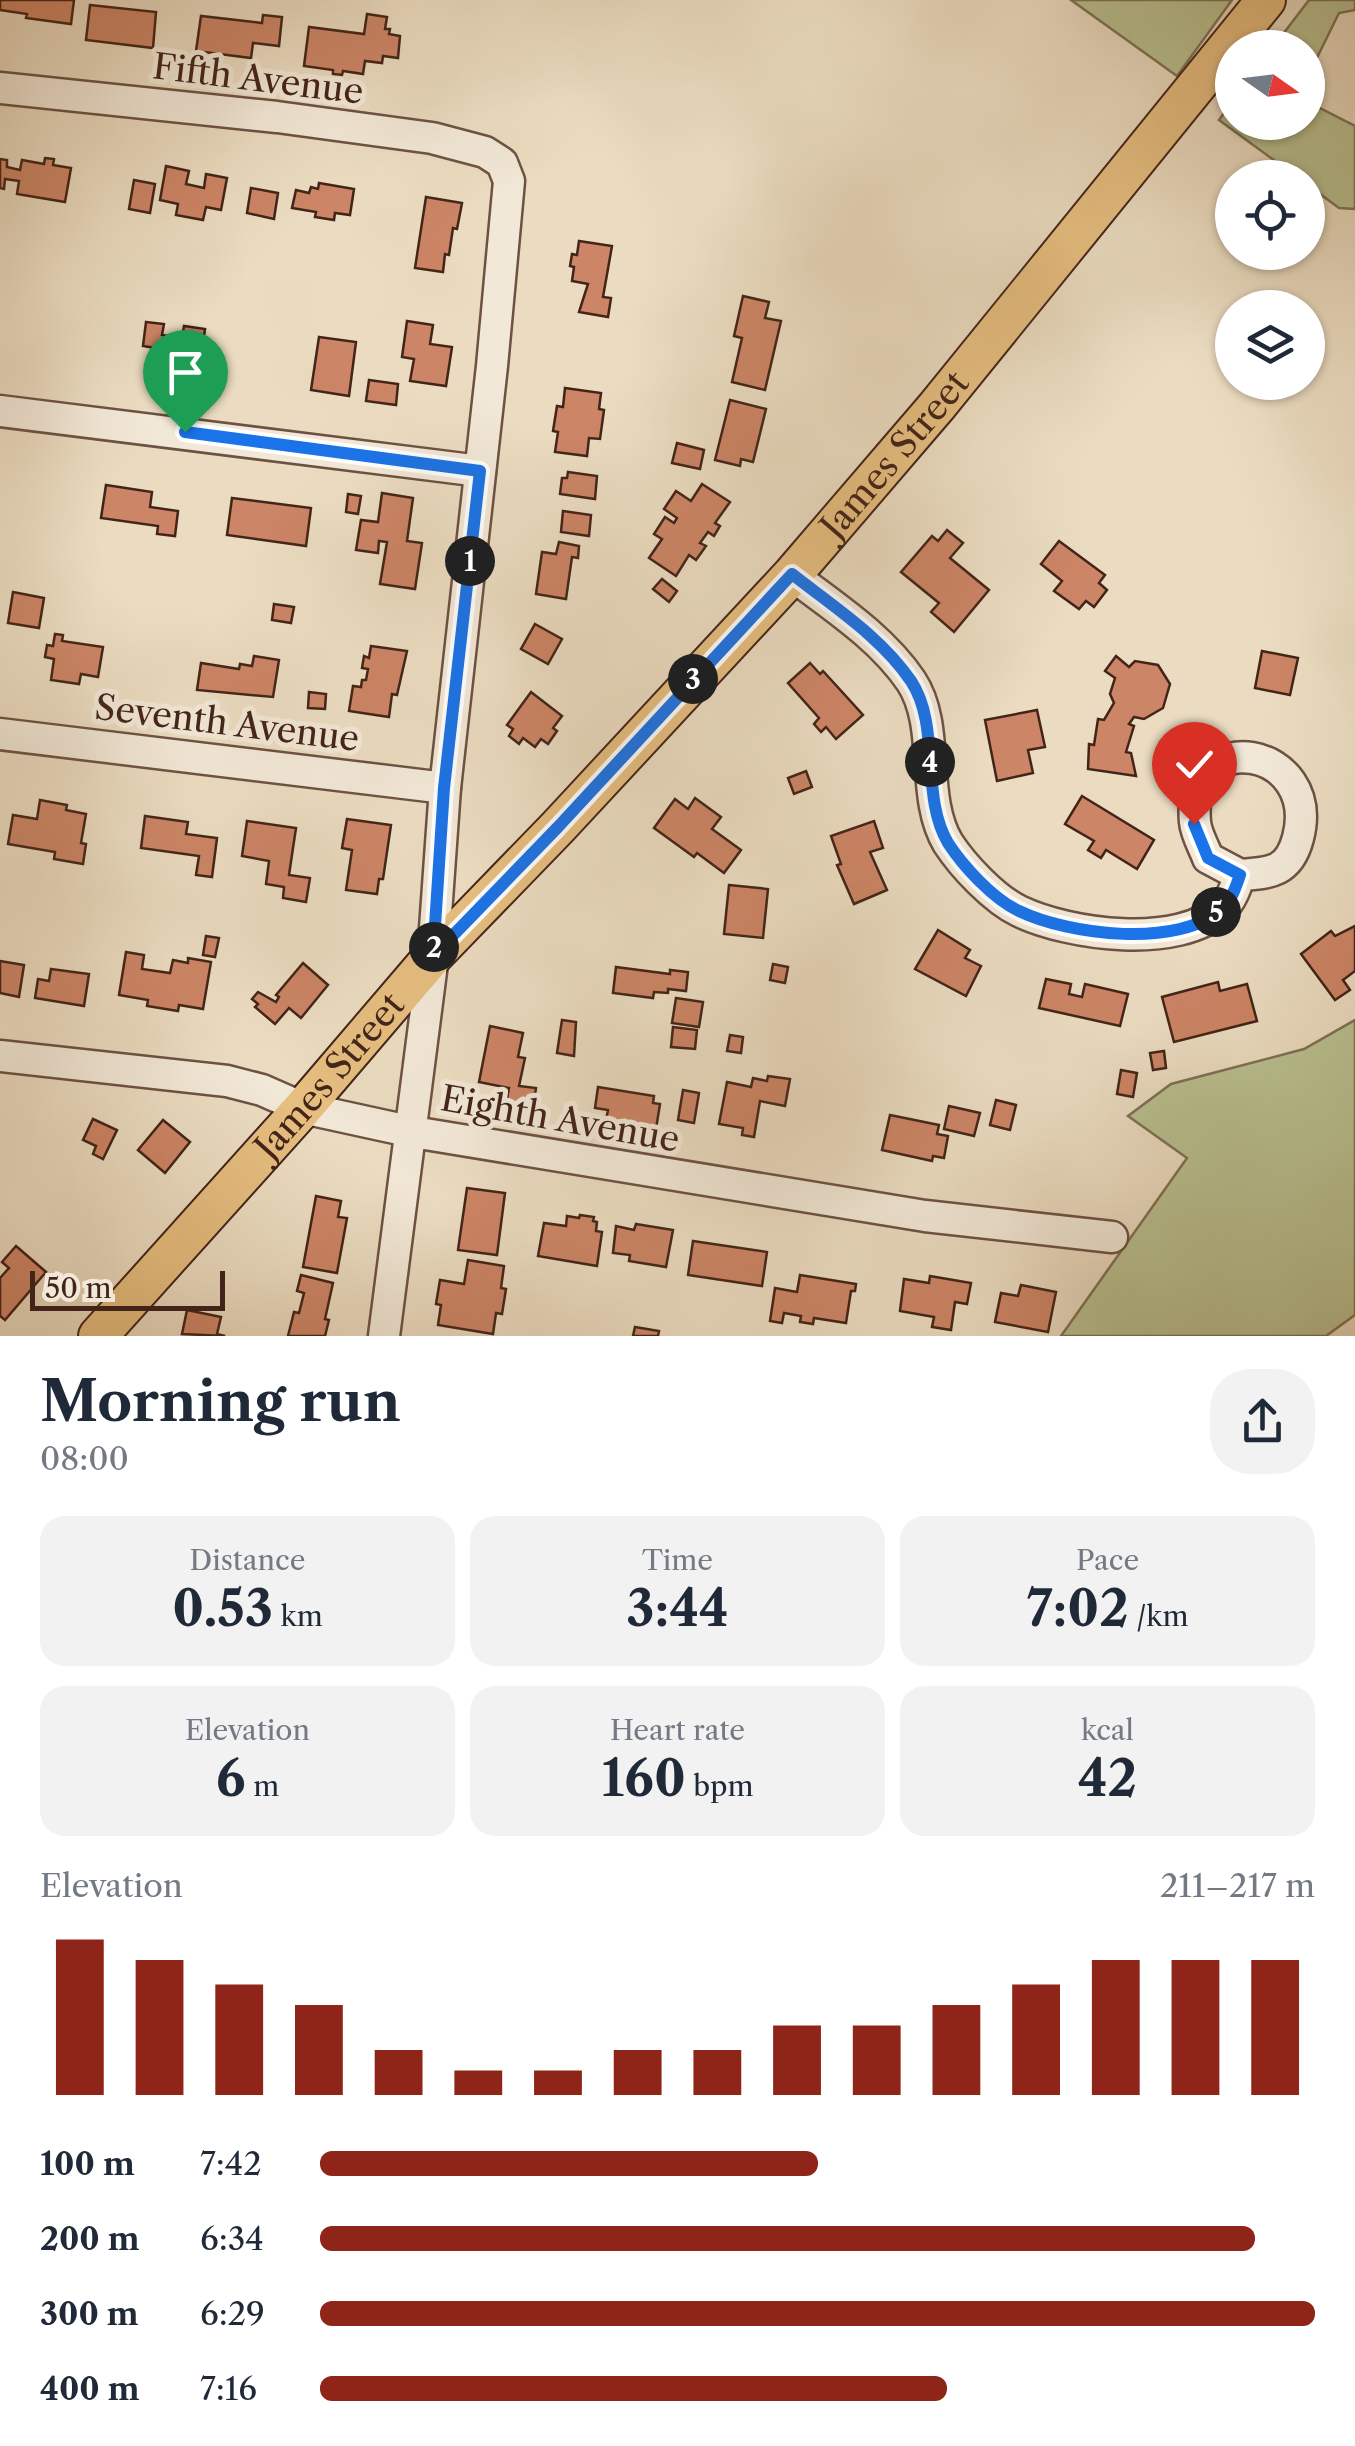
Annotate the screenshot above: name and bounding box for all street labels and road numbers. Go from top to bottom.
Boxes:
street label: Fifth Avenue [150,44,366,113]
street label: James Street [808,362,978,551]
street label: Seventh Avenue [92,685,362,760]
street label: James Street [242,983,413,1172]
street label: Eighth Avenue [437,1076,683,1161]

